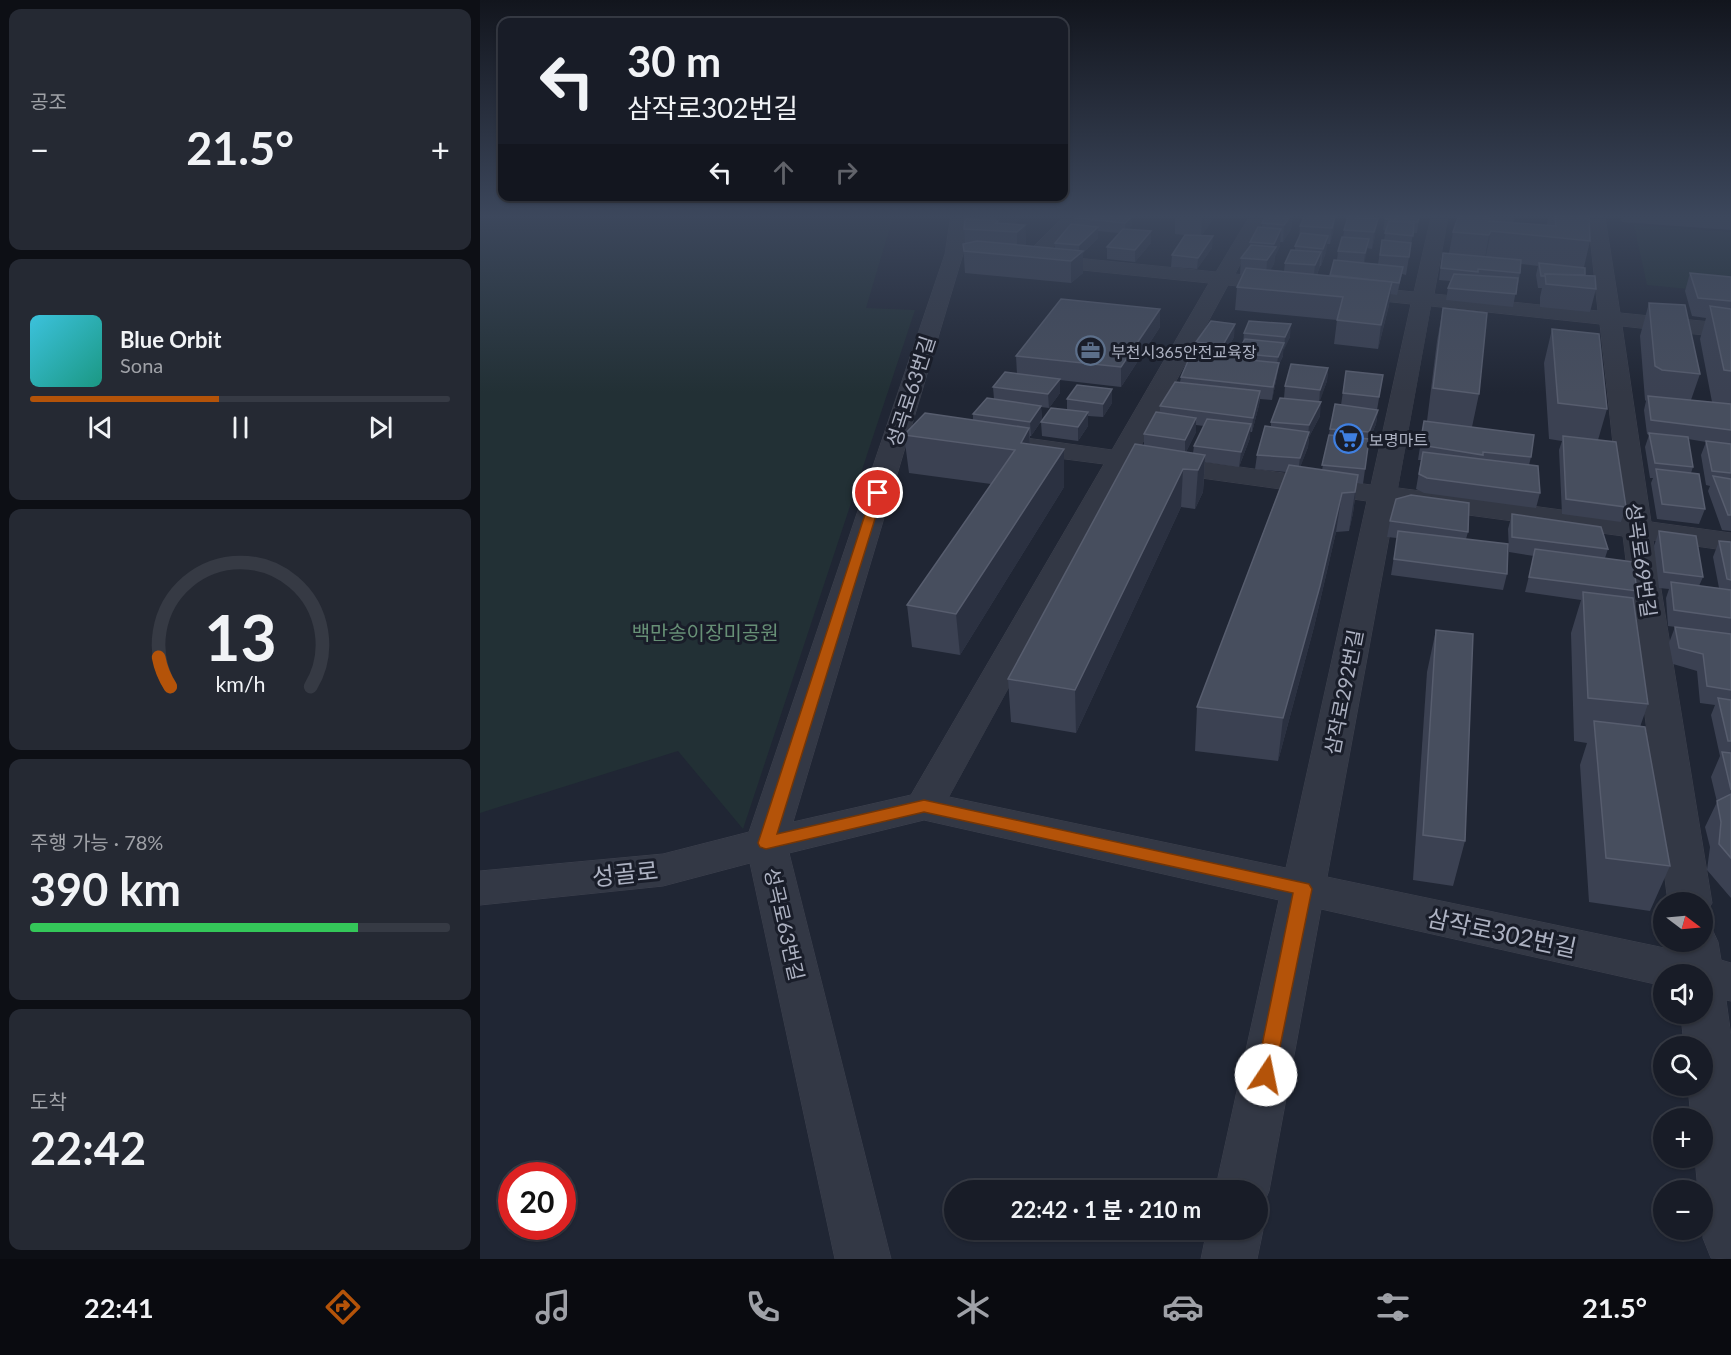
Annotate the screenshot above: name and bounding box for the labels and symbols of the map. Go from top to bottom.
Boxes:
street label: 성곡로63번길 [881,333,939,449]
office icon: 부천시365안전교육장 [1074,335,1106,367]
place label: 부천시365안전교육장 [1111,342,1257,361]
supermarket icon: 보명마트 [1332,423,1364,455]
place label: 보명마트 [1369,430,1428,449]
pin [852,467,903,518]
street label: 성곡로69번길 [1622,501,1662,619]
park label: 백만송이장미공원 [631,620,779,644]
street label: 삼작로292번길 [1319,627,1367,757]
street label: 성골로 [591,855,659,891]
street label: 성곡로63번길 [760,865,810,983]
north arrow [1653,892,1713,952]
street label: 삼작로302번길 [1425,902,1579,962]
position arrow [1234,1043,1298,1107]
speed limit sign: 20 [498,1162,576,1240]

